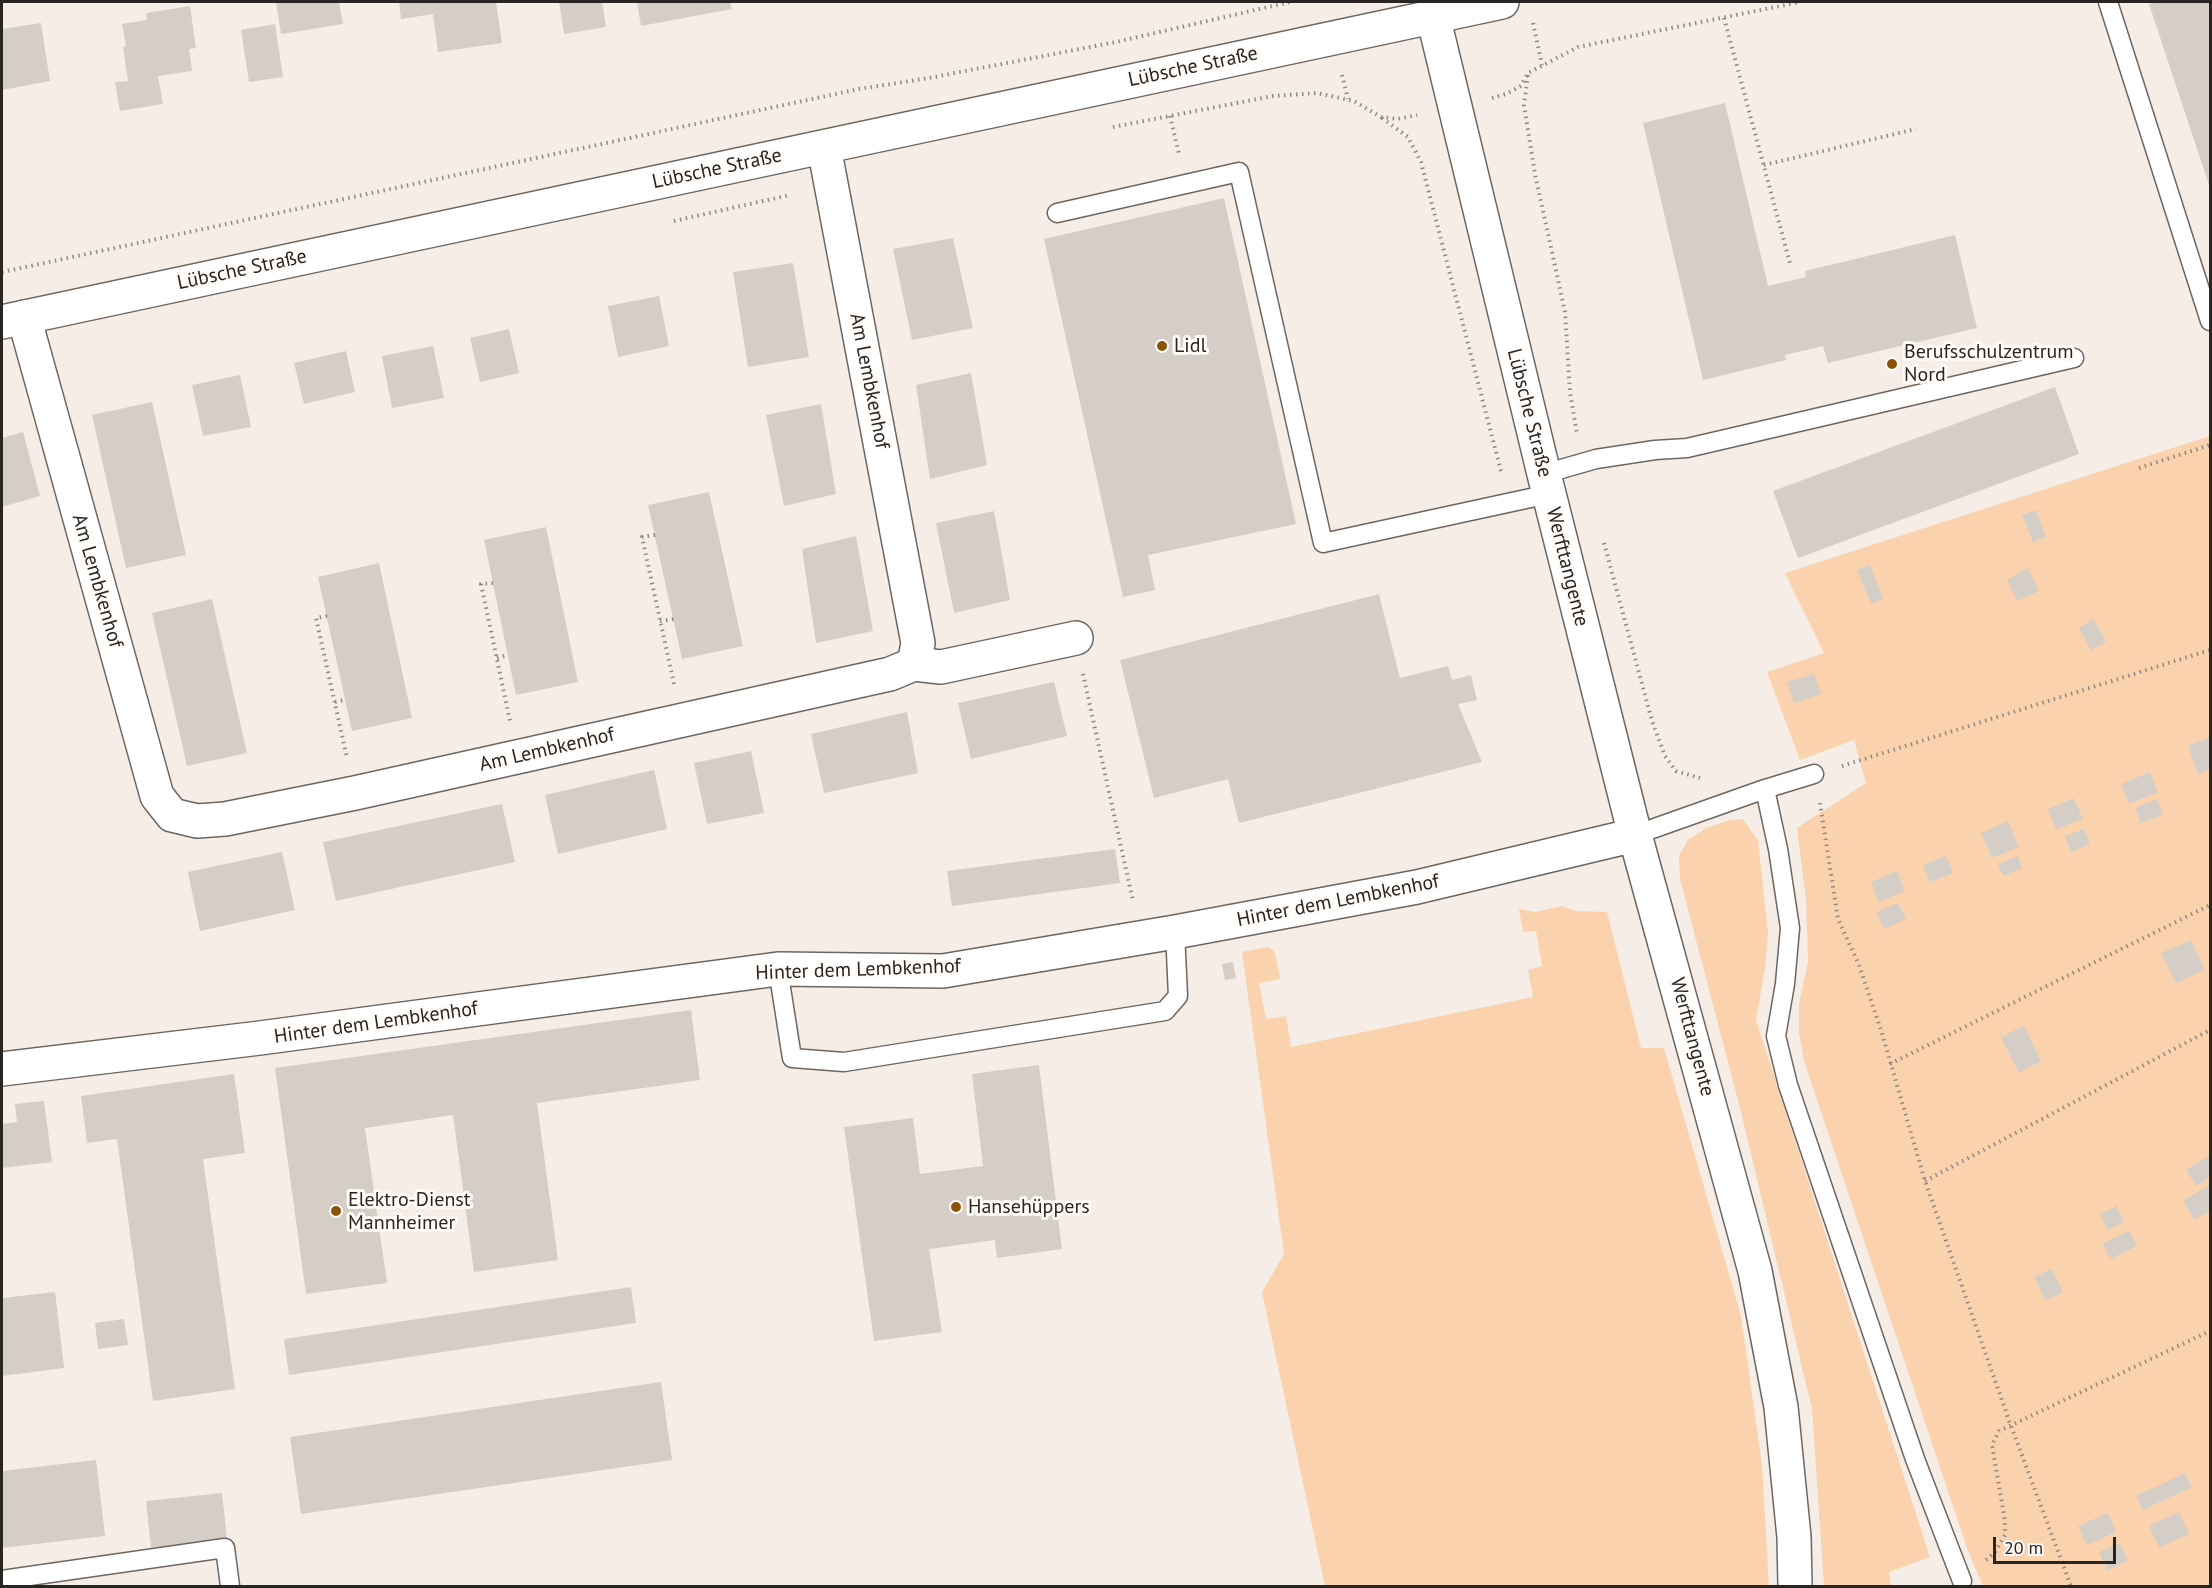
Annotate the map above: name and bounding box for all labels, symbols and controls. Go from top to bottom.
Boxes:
street label: Lübsche Straße [1126,42,1260,92]
street label: Lübsche Straße [650,144,784,194]
street label: Lübsche Straße [175,245,309,295]
street label: Am Lembkenhof [844,311,894,451]
place label: Lidl [1174,334,1206,358]
marker: Lidl [1155,339,1169,353]
place label: Berufsschulzentrum Nord [1904,340,2074,387]
street label: Lübsche Straße [1501,346,1557,480]
marker: Berufsschulzentrum Nord [1885,357,1899,371]
street label: Werfttangente [1541,505,1593,629]
street label: Am Lembkenhof [66,511,128,651]
street label: Am Lembkenhof [477,723,617,777]
street label: Hinter dem Lembkenhof [1235,870,1441,932]
street label: Hinter dem Lembkenhof [755,954,961,986]
street label: Werfttangente [1665,975,1719,1099]
street label: Hinter dem Lembkenhof [272,997,480,1049]
place label: Elektro-Dienst Mannheimer [348,1188,471,1235]
place label: Hansehüppers [968,1195,1090,1219]
marker: Hansehüppers [949,1200,963,1214]
marker: Elektro-Dienst Mannheimer [329,1204,343,1218]
scale bar [1996,1525,2119,1563]
text: 20 m [2004,1536,2043,1559]

